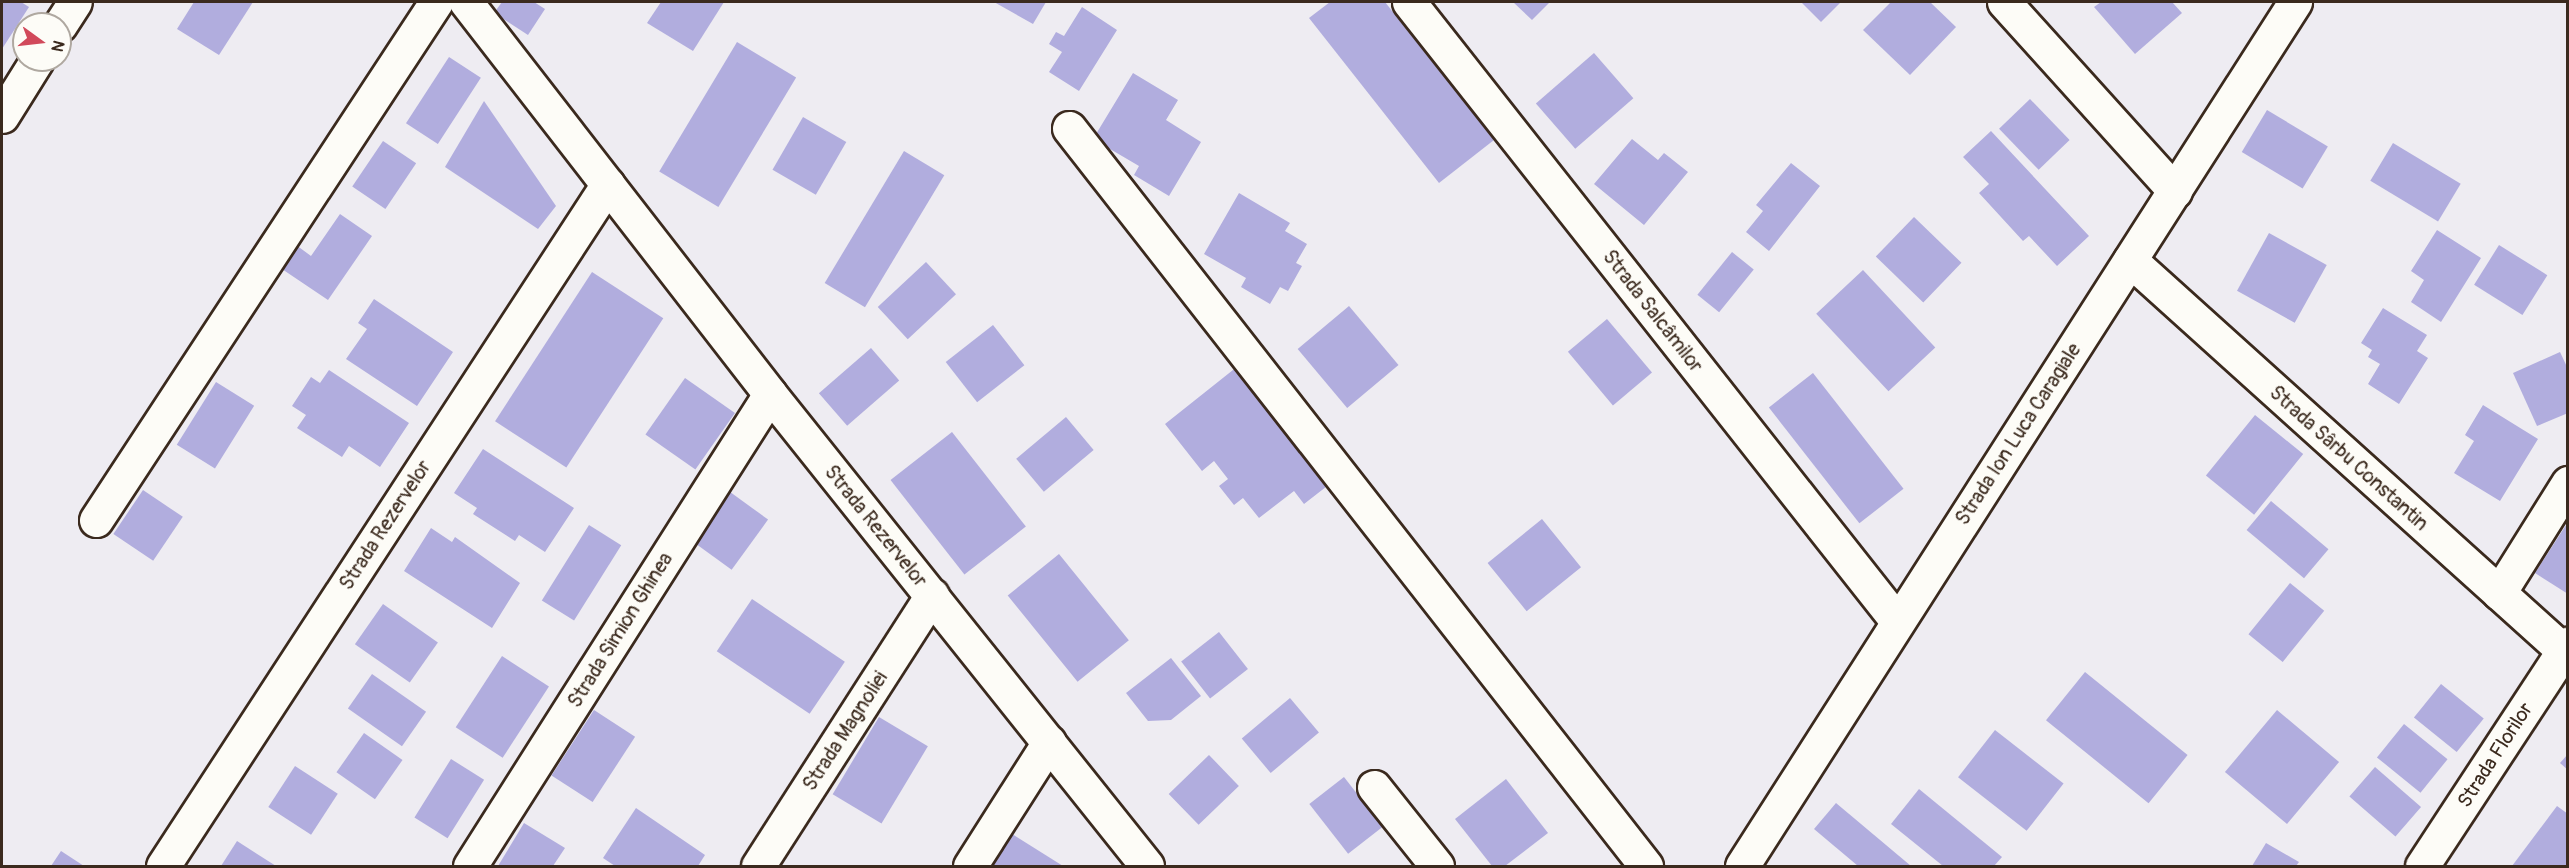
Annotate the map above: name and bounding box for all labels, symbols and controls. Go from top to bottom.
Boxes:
north arrow [12,12,72,72]
text: N [46,38,69,54]
street label: Strada Salcâmilor [1598,245,1708,377]
street label: Strada Ion Luca Caragiale [1950,338,2086,530]
street label: Strada Sârbu Constantin [2265,380,2433,536]
street label: Strada Rezervelor [334,456,436,594]
street label: Strada Rezervelor [819,460,933,592]
street label: Strada Simion Ghinea [563,548,677,712]
street label: Strada Magnoliei [797,667,893,795]
street label: Strada Florilor [2452,698,2538,812]

